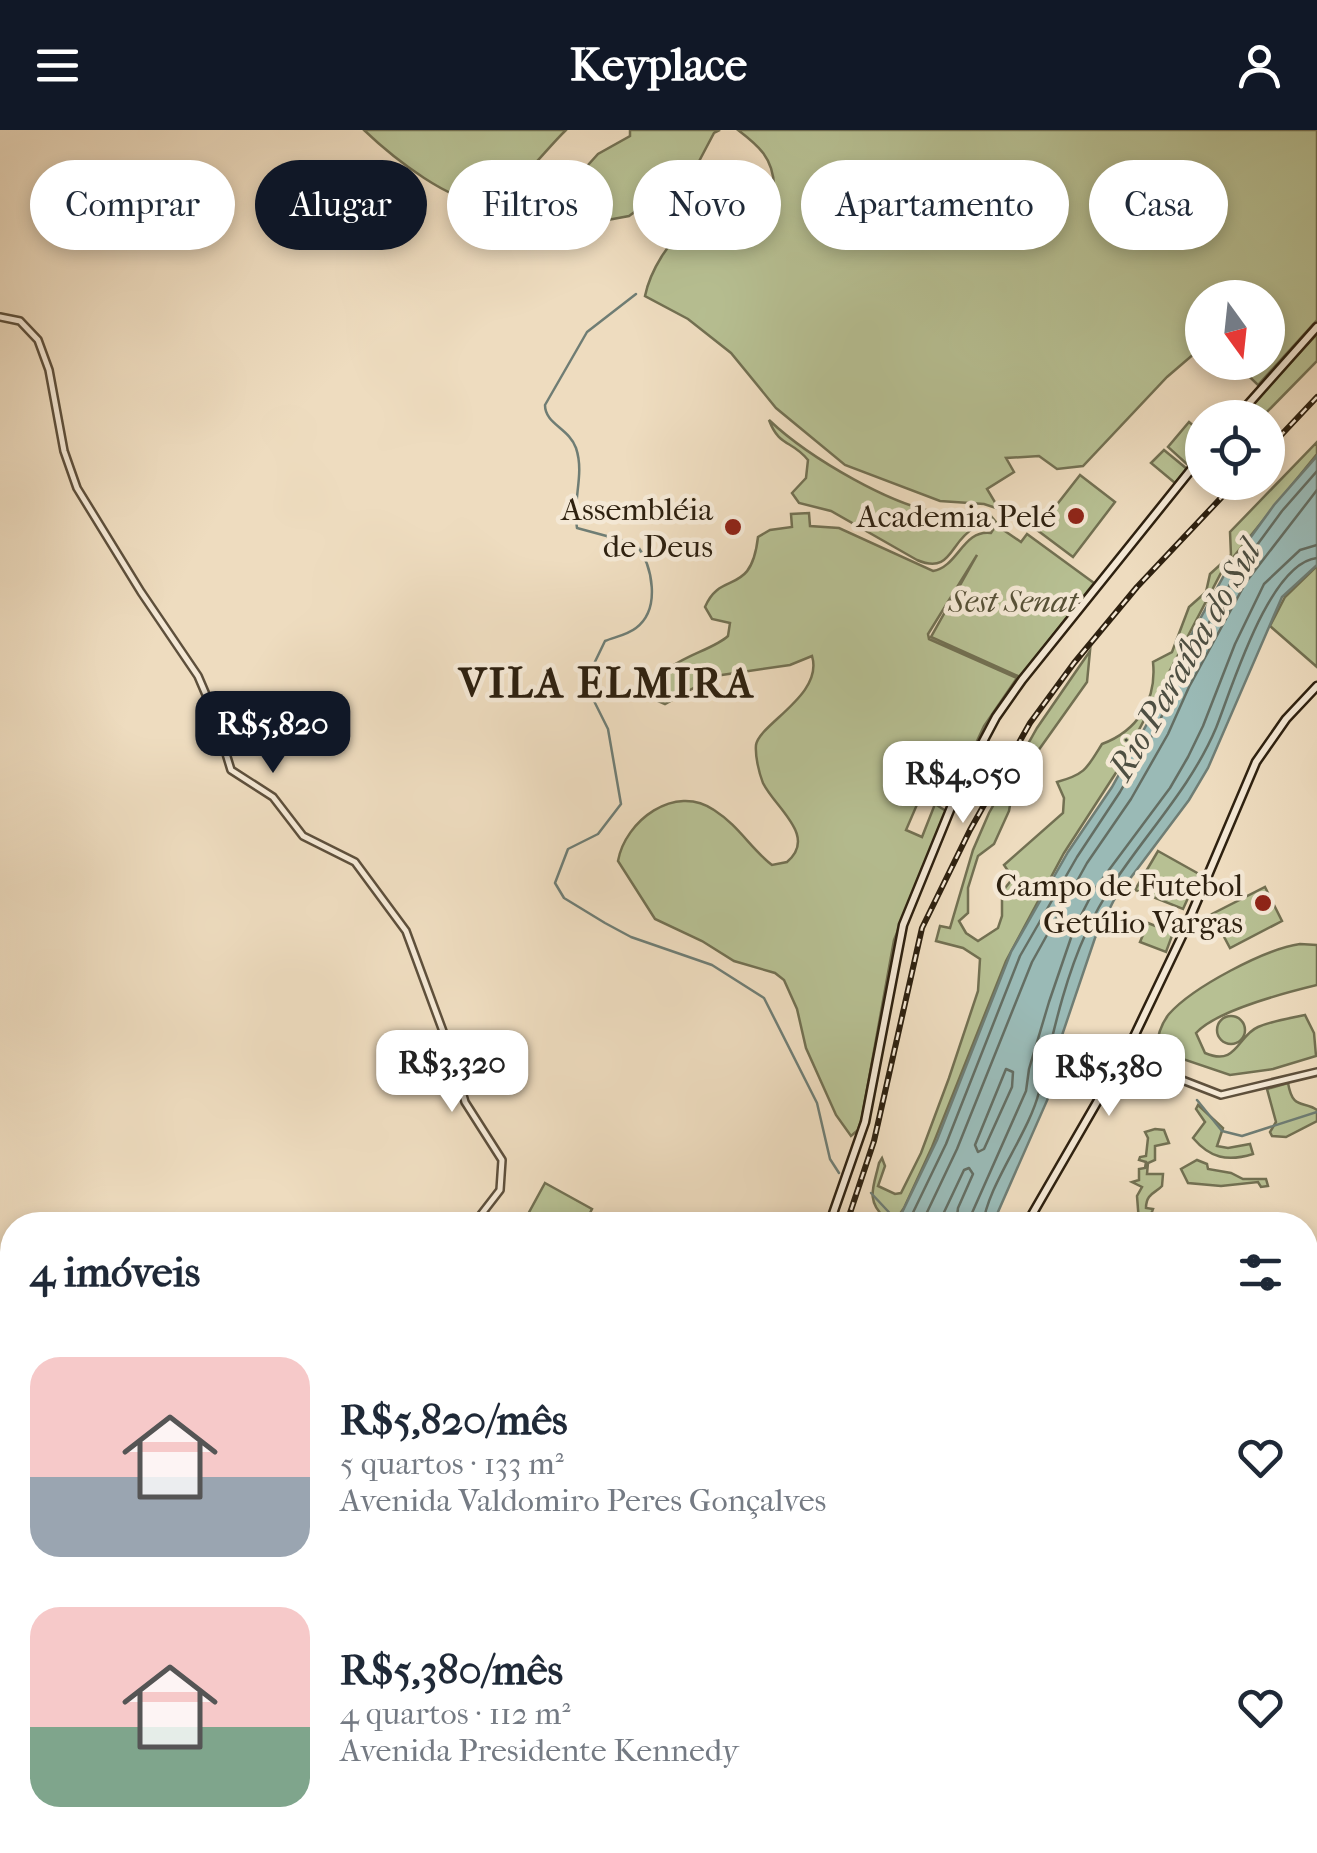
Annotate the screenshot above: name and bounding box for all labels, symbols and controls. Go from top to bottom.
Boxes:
icon: menu [30,38,85,93]
icon: person [1232,38,1287,93]
text: Keyplace [570,39,747,92]
chip: Comprar [30,160,235,250]
chip: Alugar [255,160,427,250]
chip: Filtros [447,160,613,250]
chip: Novo [633,160,781,250]
chip: Apartamento [801,160,1069,250]
chip: Casa [1089,160,1228,250]
north arrow [1185,280,1285,380]
map controls [1185,280,1285,500]
button: locate [1185,400,1285,500]
place label: Assembléia de Deus [559,491,714,565]
place label: Academia Pelé [855,498,1056,535]
marker: Academia Pelé [1065,505,1087,527]
marker: Assembléia de Deus [722,516,744,538]
water label: Rio Paraíba do Sul [1099,530,1272,788]
park label: Sest Senat [948,583,1080,620]
district label: VILA ELMIRA [458,659,755,708]
pin: R$5,820 [181,691,365,776]
text: R$5,820 [217,705,329,742]
pin: R$4,050 [871,741,1055,826]
text: R$4,050 [905,755,1021,792]
place label: Campo de Futebol Getúlio Vargas [996,867,1243,941]
marker: Campo de Futebol Getúlio Vargas [1252,892,1274,914]
pin: R$3,320 [360,1030,544,1115]
pin: R$5,380 [1017,1034,1201,1119]
text: R$3,320 [398,1044,506,1081]
text: R$5,380 [1055,1048,1163,1085]
icon: filters [1233,1245,1288,1300]
text: 4 imóveis [30,1248,200,1297]
text: R$5,820/mês [340,1396,568,1445]
icon: home [110,1397,230,1517]
icon: heart [1233,1430,1288,1485]
text: 5 quartos · 133 m² [340,1445,564,1482]
text: Avenida Valdomiro Peres Gonçalves [340,1482,826,1519]
text: R$5,380/mês [340,1646,563,1695]
icon: home [110,1647,230,1767]
icon: heart [1233,1680,1288,1735]
text: 4 quartos · 112 m² [340,1695,570,1732]
text: Avenida Presidente Kennedy [340,1732,739,1769]

